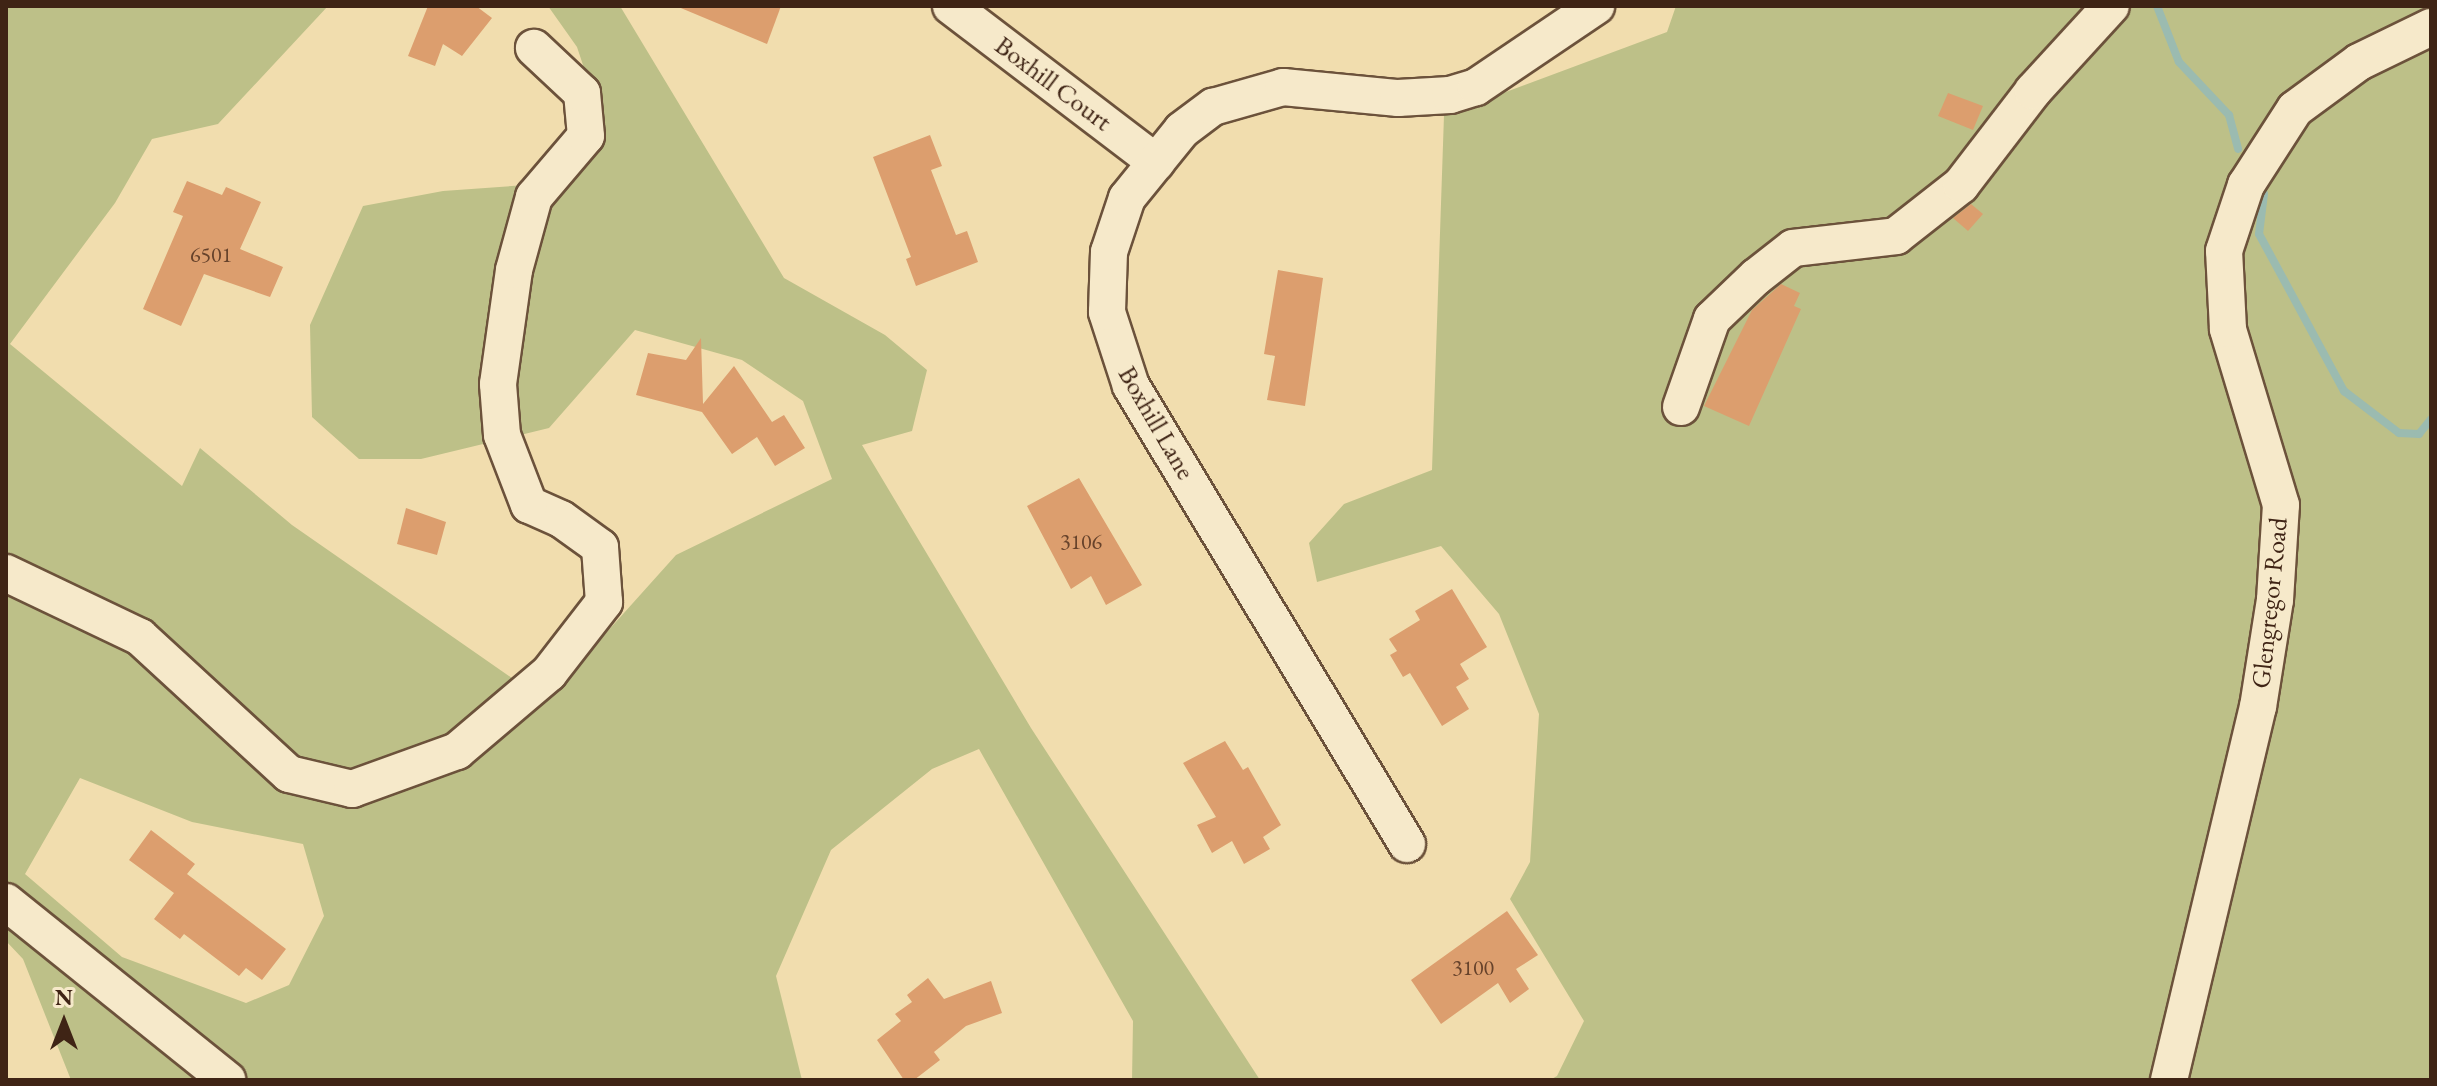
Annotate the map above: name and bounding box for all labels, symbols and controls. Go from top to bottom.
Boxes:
street label: Boxhill Court [989,30,1117,138]
house number: 6501 [190,242,232,268]
street label: Boxhill Lane [1111,361,1201,485]
street label: Glengregor Road [2246,516,2294,690]
house number: 3106 [1060,529,1102,555]
house number: 3100 [1452,955,1494,981]
north arrow [24,982,104,1062]
text: N [55,983,73,1012]

